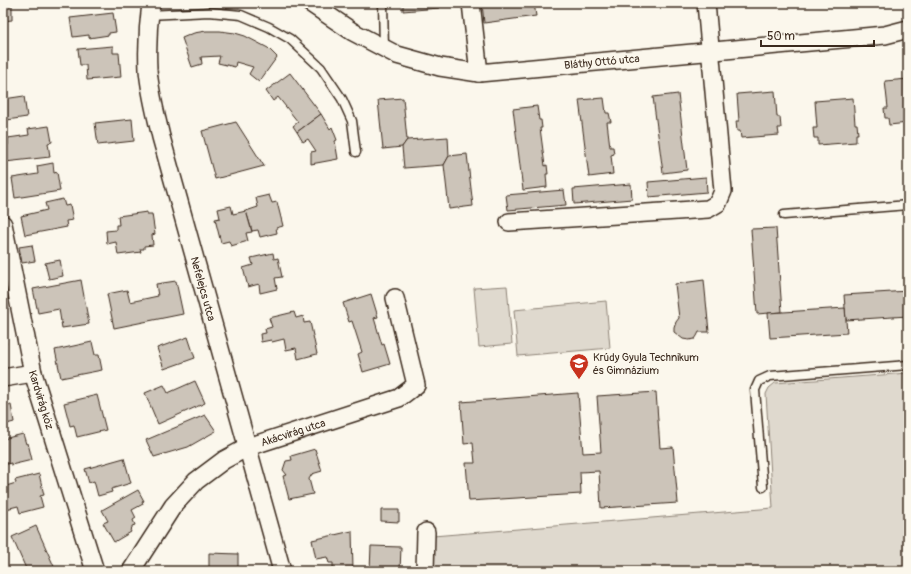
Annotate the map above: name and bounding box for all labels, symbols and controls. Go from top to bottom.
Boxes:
scale bar [761,22,874,48]
text: 50 m [767,29,795,44]
street label: Bláthy Ottó utca [564,52,640,72]
street label: Nefelejcs utca [188,255,218,323]
place label: Krúdy Gyula Technikum és Gimnázium [593,351,699,377]
school or university icon: Krúdy Gyula Technikum és Gimnázium [568,352,590,380]
street label: Kardvirág köz [26,369,56,431]
street label: Akácvirág utca [259,416,327,449]

